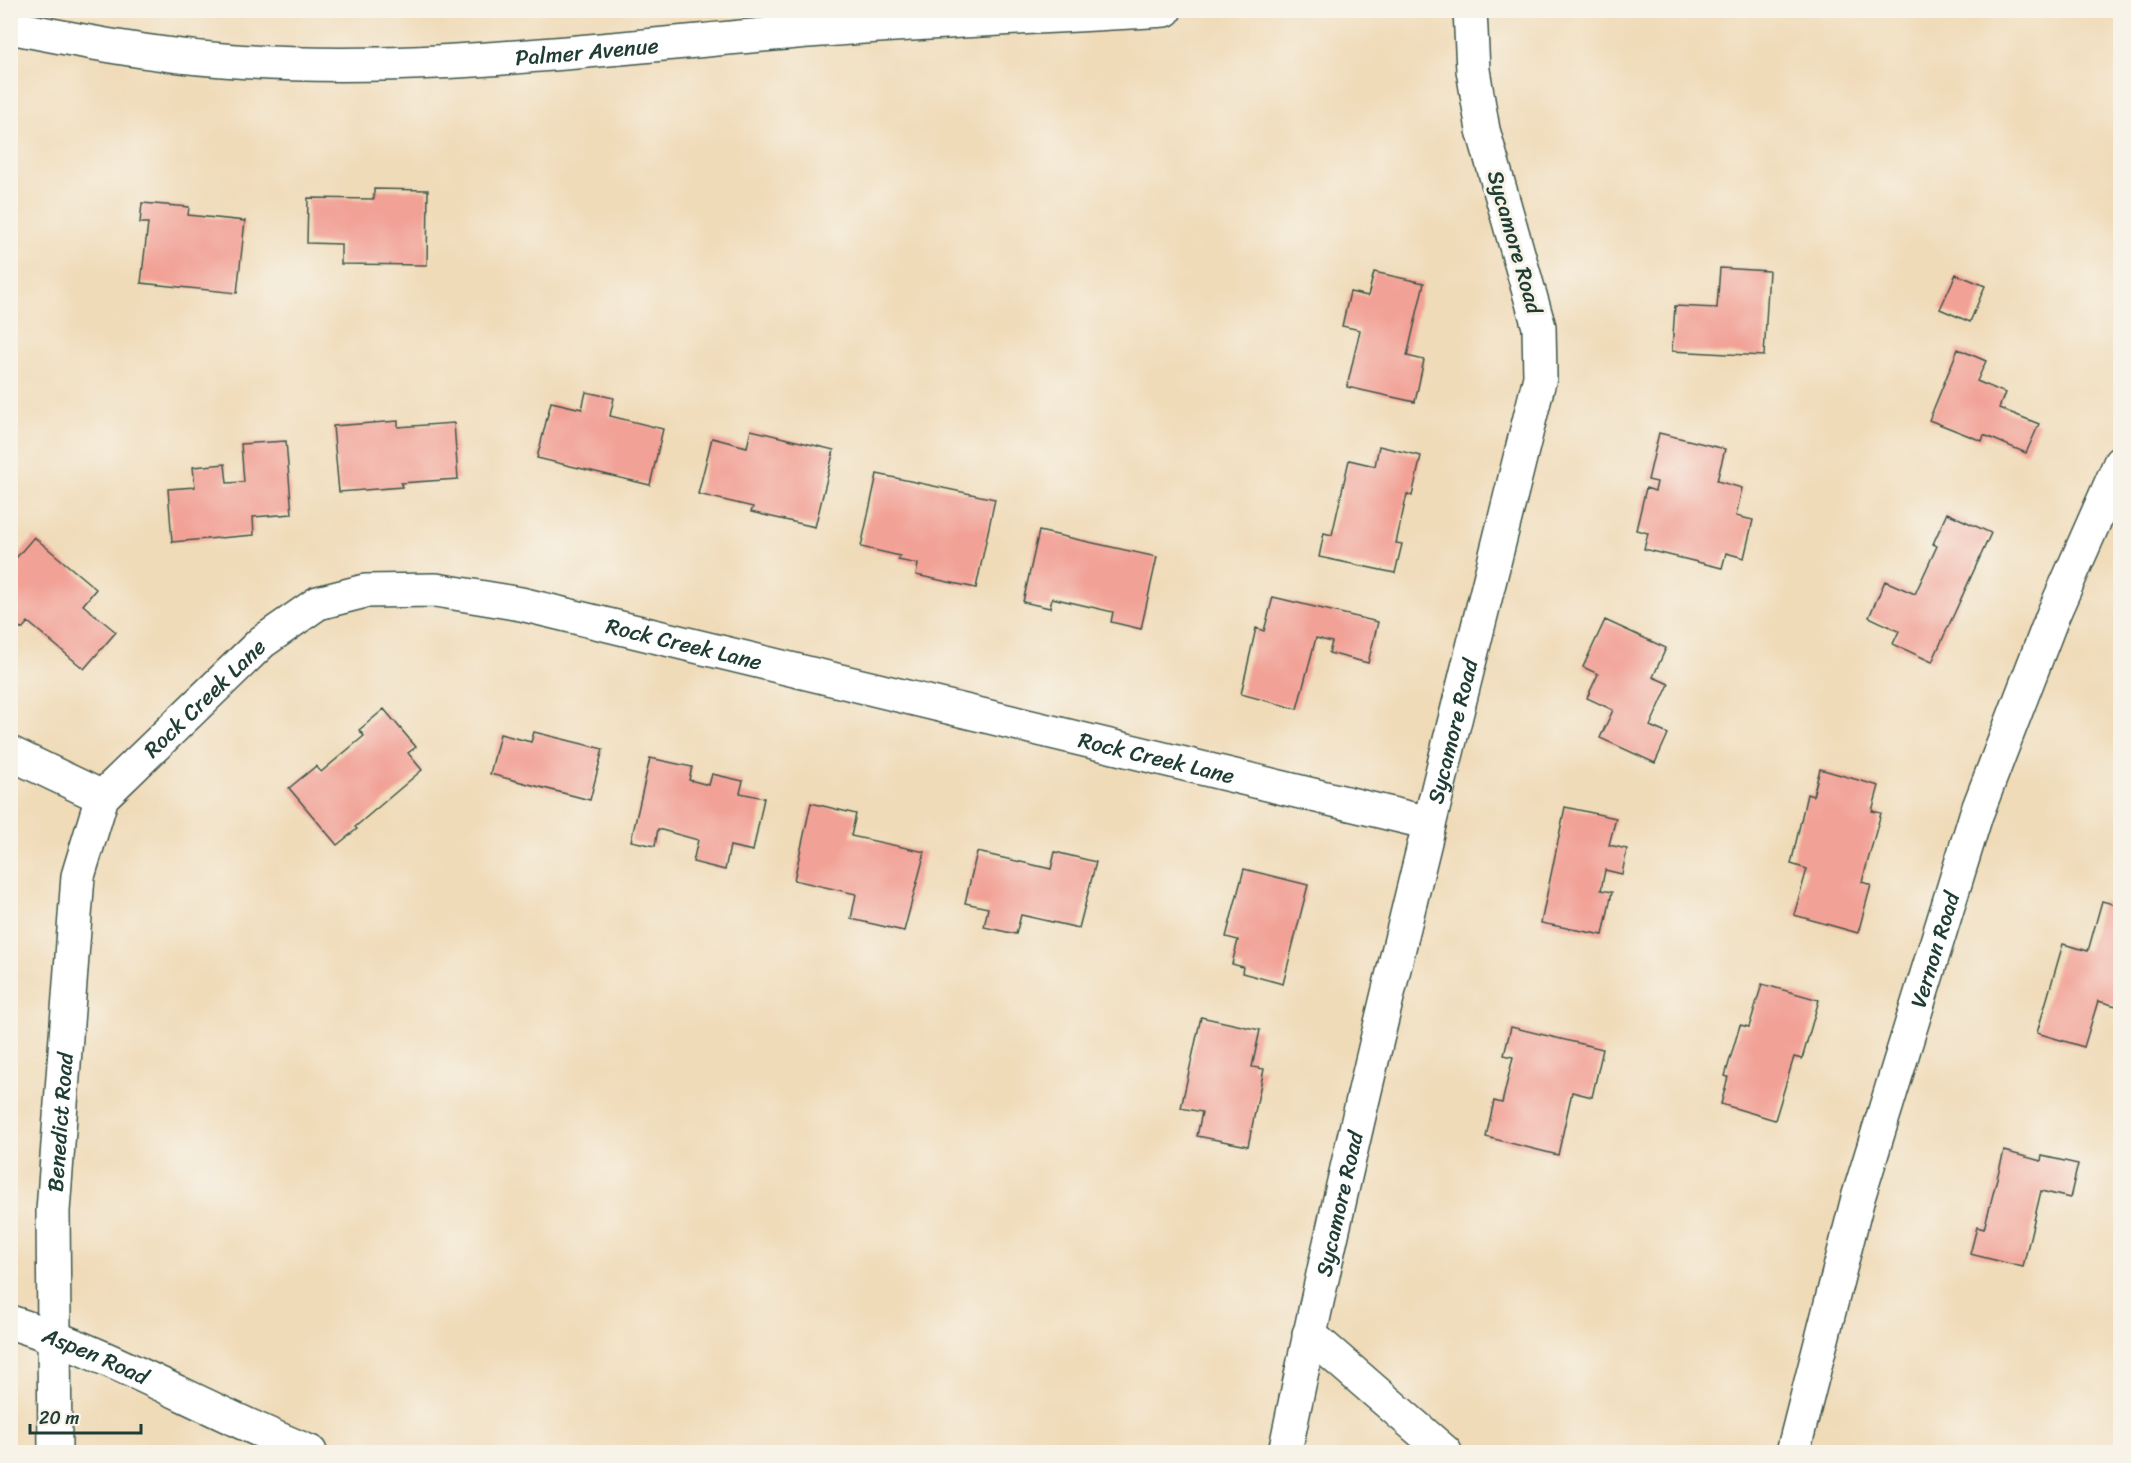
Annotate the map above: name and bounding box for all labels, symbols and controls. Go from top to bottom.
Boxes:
street label: Palmer Avenue [514,25,660,77]
street label: Sycamore Road [1476,166,1555,320]
street label: Rock Creek Lane [602,606,766,681]
street label: Rock Creek Lane [134,628,275,767]
street label: Sycamore Road [1415,653,1489,808]
street label: Rock Creek Lane [1075,720,1239,795]
street label: Vernon Road [1898,886,1971,1012]
street label: Benedict Road [35,1050,84,1193]
street label: Sycamore Road [1304,1126,1375,1280]
street label: Aspen Road [36,1315,157,1396]
scale bar [30,1397,141,1435]
text: 20 m [39,1402,79,1434]

